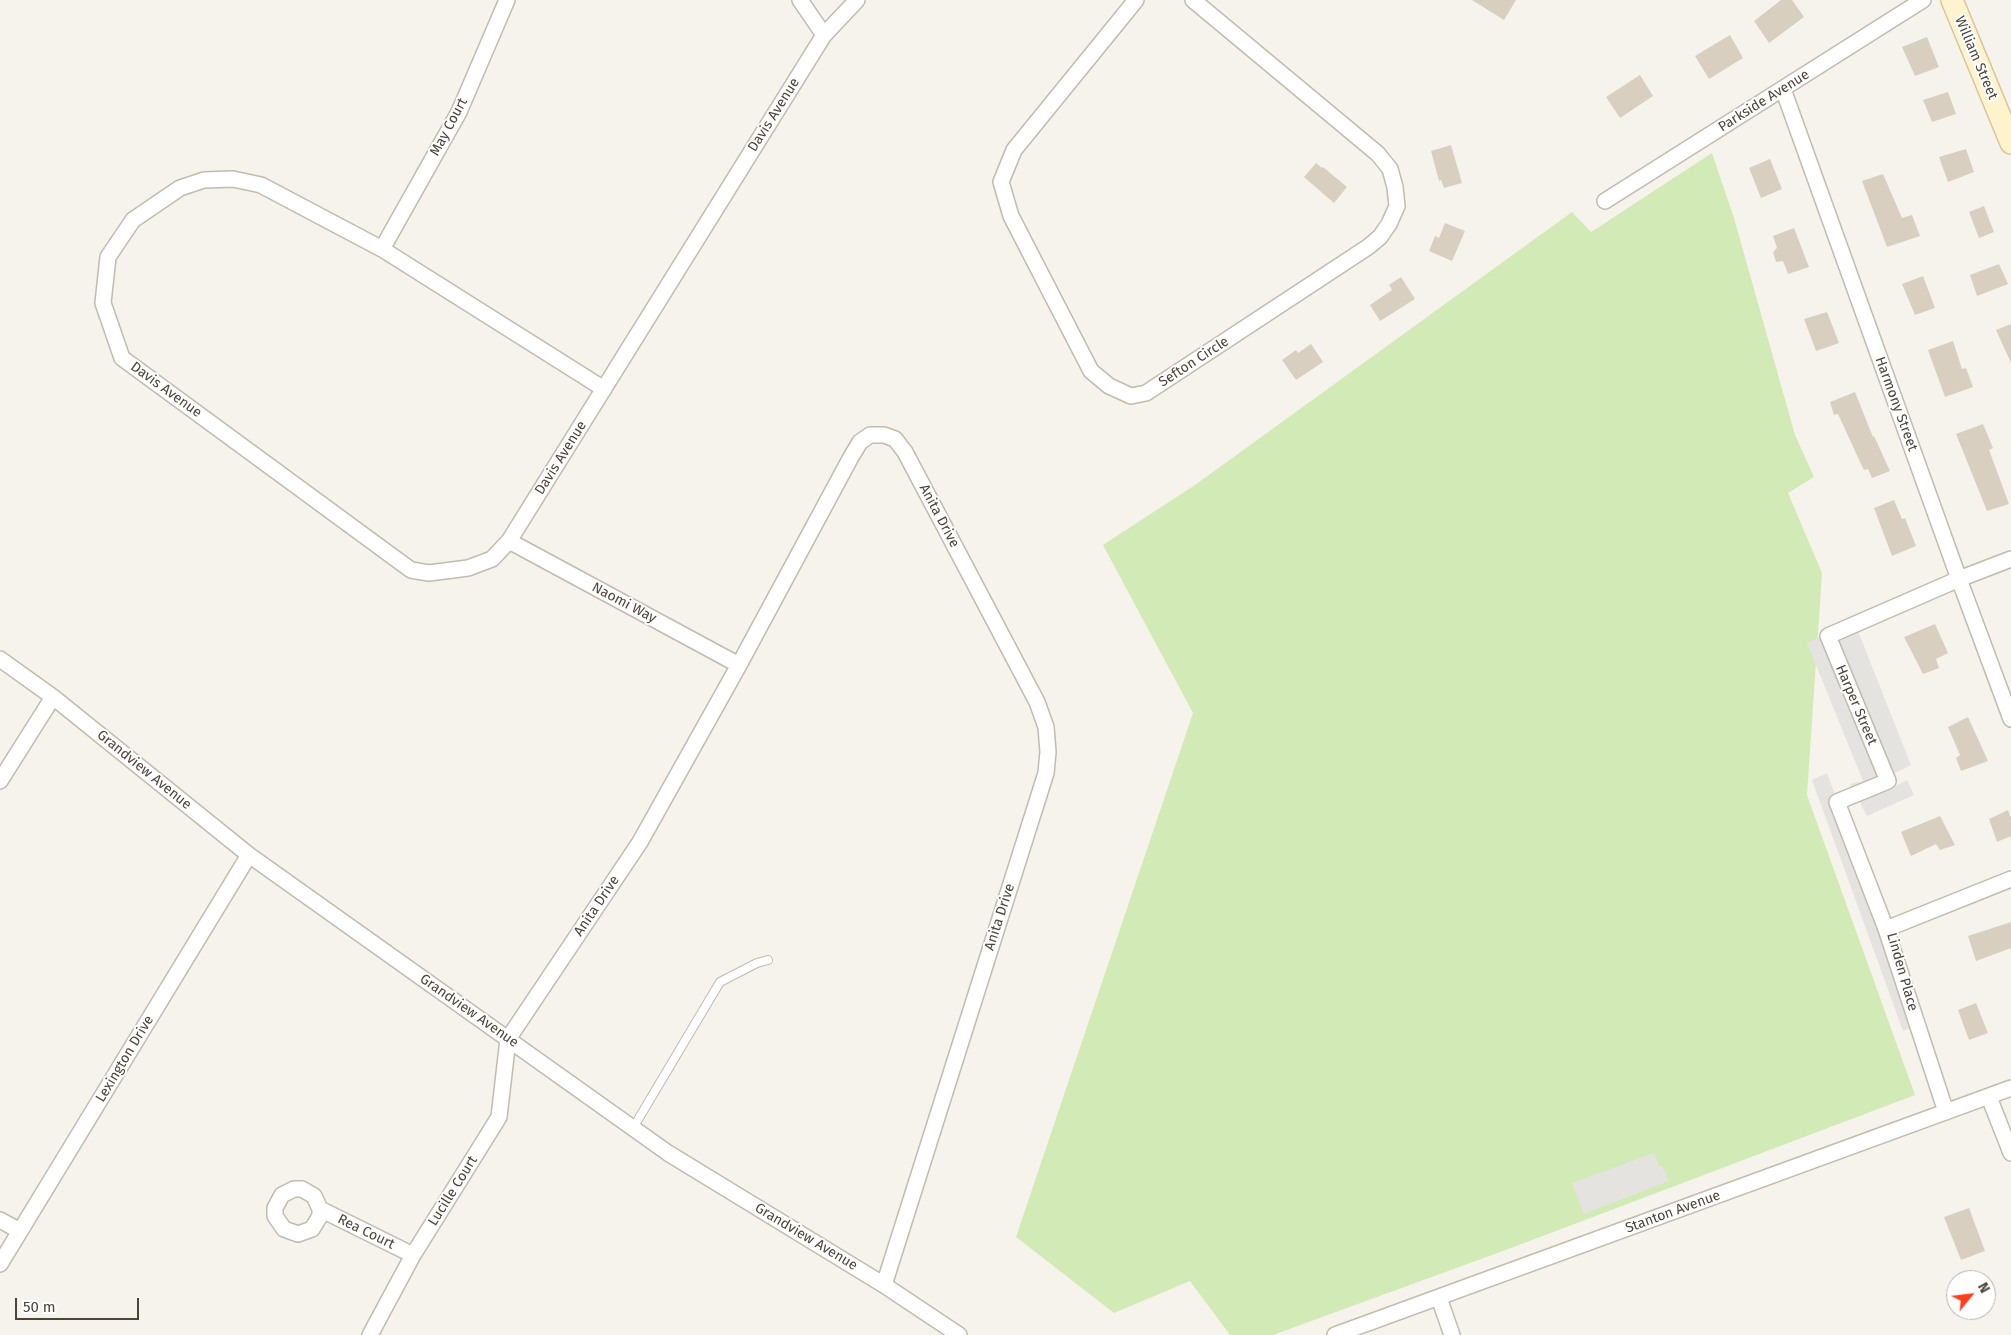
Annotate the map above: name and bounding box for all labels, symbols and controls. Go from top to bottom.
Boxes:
street label: William Street [1951,14,2001,102]
street label: Parkside Avenue [1715,66,1813,136]
street label: Davis Avenue [745,75,803,155]
street label: May Court [427,95,471,159]
street label: Sefton Circle [1156,333,1232,391]
street label: Harmony Street [1871,354,1921,454]
street label: Davis Avenue [127,359,205,421]
street label: Davis Avenue [532,418,590,498]
street label: Anita Drive [915,481,963,551]
street label: Naomi Way [589,579,659,627]
street label: Harper Street [1832,662,1880,748]
street label: Grandview Avenue [93,727,195,813]
street label: Anita Drive [571,873,623,939]
street label: Anita Drive [981,881,1019,953]
street label: Linden Place [1883,931,1921,1013]
street label: Grandview Avenue [416,971,522,1051]
street label: Lexington Drive [93,1013,157,1105]
street label: Lucille Court [425,1153,481,1229]
street label: Stanton Avenue [1623,1187,1723,1237]
street label: Grandview Avenue [752,1200,860,1274]
street label: Rea Court [335,1211,397,1253]
north arrow [1946,1270,1996,1320]
text: N [1974,1280,1993,1296]
scale bar [18,1288,141,1320]
text: 50 m [23,1298,56,1316]

